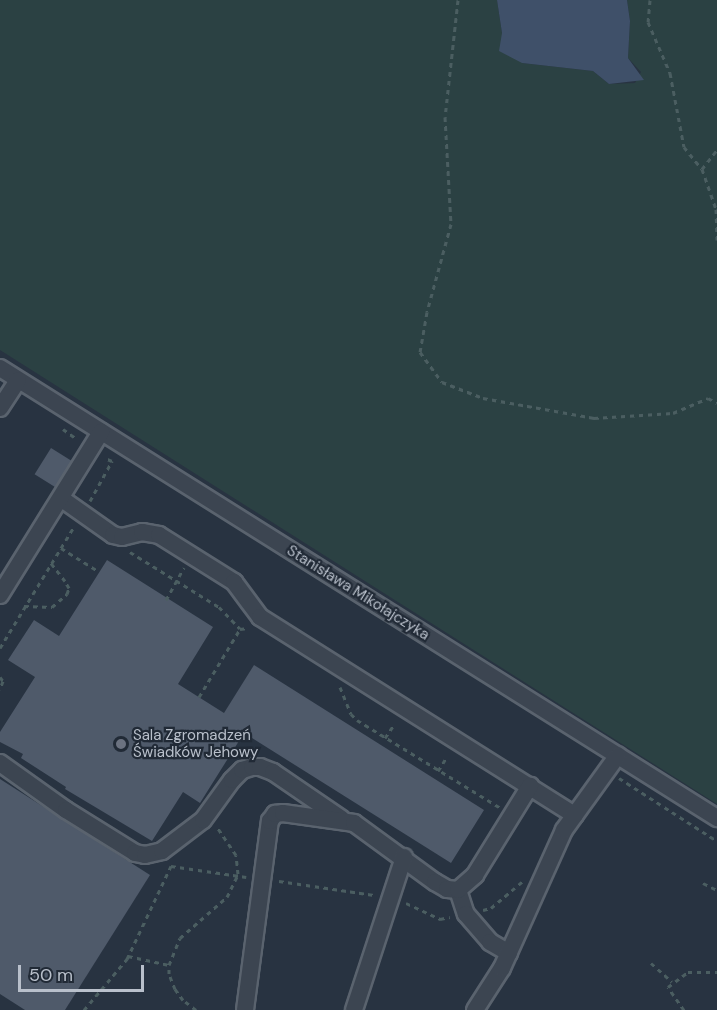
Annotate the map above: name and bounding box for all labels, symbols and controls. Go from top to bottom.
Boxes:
street label: Stanisława Mikołajczyka [283,542,433,644]
place label: Sala Zgromadzeń Świadków Jehowy [133,726,258,761]
marker: Sala Zgromadzeń Świadków Jehowy [114,737,128,751]
scale bar [21,953,147,991]
text: 50 m [29,963,73,987]

